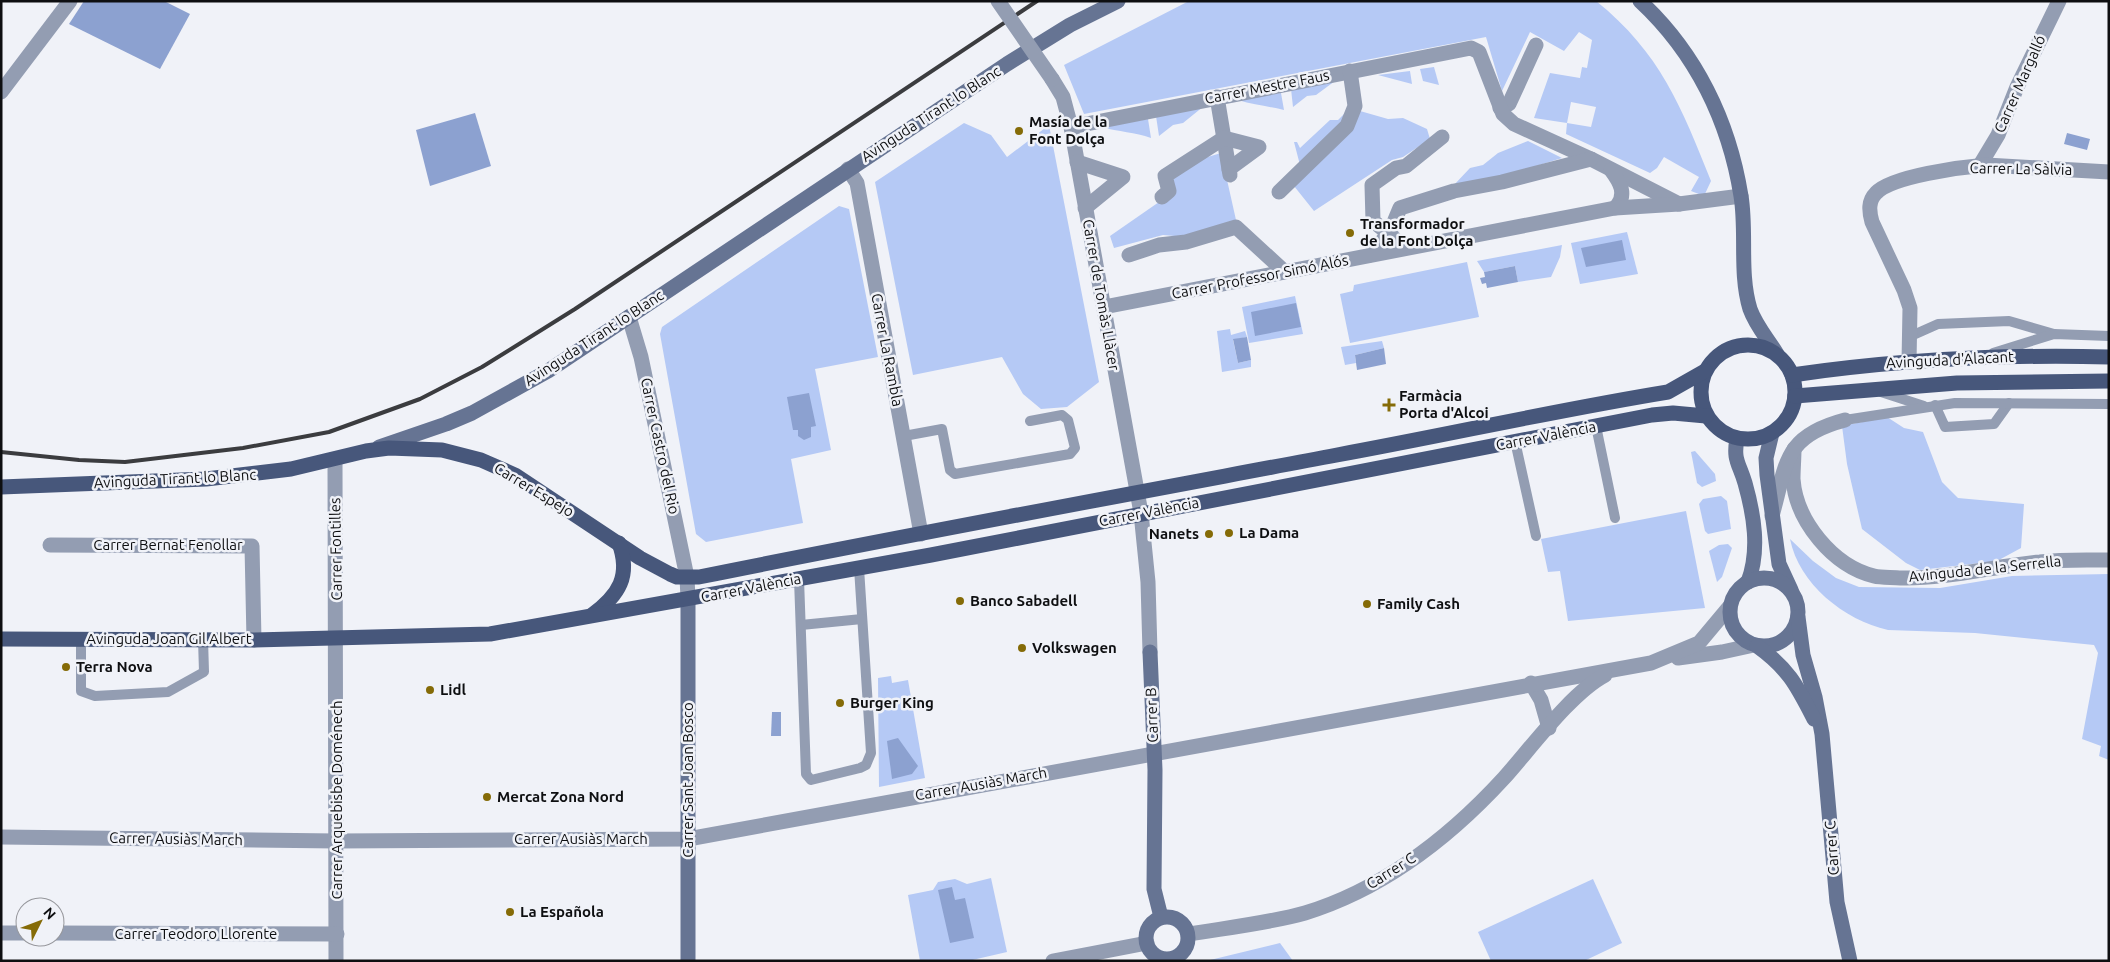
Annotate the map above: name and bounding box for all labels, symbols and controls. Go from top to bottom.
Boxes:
street label: Carrer Margalló [1990,32,2049,135]
street label: Avinguda Tirant lo Blanc [858,62,1004,165]
street label: Carrer Mestre Faus [1203,66,1331,107]
place label: Masía de la Font Dolça [1029,113,1108,148]
marker: Masía de la Font Dolça [1013,125,1025,137]
street label: Carrer La Sàlvia [1970,159,2072,178]
place label: Transformador de la Font Dolça [1360,215,1473,250]
street label: Carrer de Tomàs Llàcer [1080,218,1123,372]
marker: Transformador de la Font Dolça [1344,227,1356,239]
street label: Carrer Professor Simó Alós [1170,251,1350,302]
street label: Avinguda Tirant lo Blanc [521,286,667,389]
street label: Carrer La Rambla [868,292,907,408]
street label: Avinguda d'Alacant [1886,348,2014,371]
street label: Carrer Castro del Rio [638,376,683,516]
place label: Farmàcia Porta d'Alcoi [1399,387,1489,421]
marker: Farmàcia Porta d'Alcoi [1383,399,1395,411]
street label: Carrer València [1494,417,1597,454]
street label: Carrer Espejo [491,459,577,520]
street label: Avinguda Tirant lo Blanc [93,466,257,491]
street label: Carrer València [1097,493,1200,530]
street label: Carrer Fontilles [326,497,345,601]
place label: La Dama [1239,524,1299,541]
place label: Nanets [1149,525,1199,542]
marker: La Dama [1223,527,1235,539]
marker: Nanets [1203,528,1215,540]
street label: Carrer Bernat Fenollar [93,536,243,553]
street label: Avinguda de la Serrella [1908,552,2062,585]
street label: Carrer València [699,569,802,606]
place label: Banco Sabadell [970,592,1078,609]
marker: Banco Sabadell [954,595,966,607]
place label: Family Cash [1377,595,1460,612]
marker: Family Cash [1361,598,1373,610]
street label: Avinguda Joan Gil Albert [86,630,252,647]
place label: Volkswagen [1032,639,1117,656]
marker: Volkswagen [1016,642,1028,654]
place label: Terra Nova [76,658,153,675]
marker: Terra Nova [60,661,72,673]
place label: Lidl [440,681,466,698]
marker: Lidl [424,684,436,696]
street label: Carrer B [1142,687,1161,743]
place label: Burger King [850,694,934,711]
marker: Burger King [834,697,846,709]
street label: Carrer Arquebisbe Doménech [328,700,345,900]
street label: Carrer Sant Joan Bosco [679,702,696,858]
street label: Carrer Ausiàs March [914,764,1048,803]
place label: Mercat Zona Nord [497,788,624,805]
marker: Mercat Zona Nord [481,791,493,803]
street label: Carrer C [1821,820,1842,876]
street label: Carrer Ausiàs March [109,829,243,848]
street label: Carrer Ausiàs March [514,830,648,847]
street label: Carrer C [1363,849,1419,892]
north arrow [15,897,65,947]
place label: La Española [520,903,604,920]
text: N [40,904,59,923]
marker: La Española [504,906,516,918]
street label: Carrer Teodoro Llorente [115,925,277,942]

